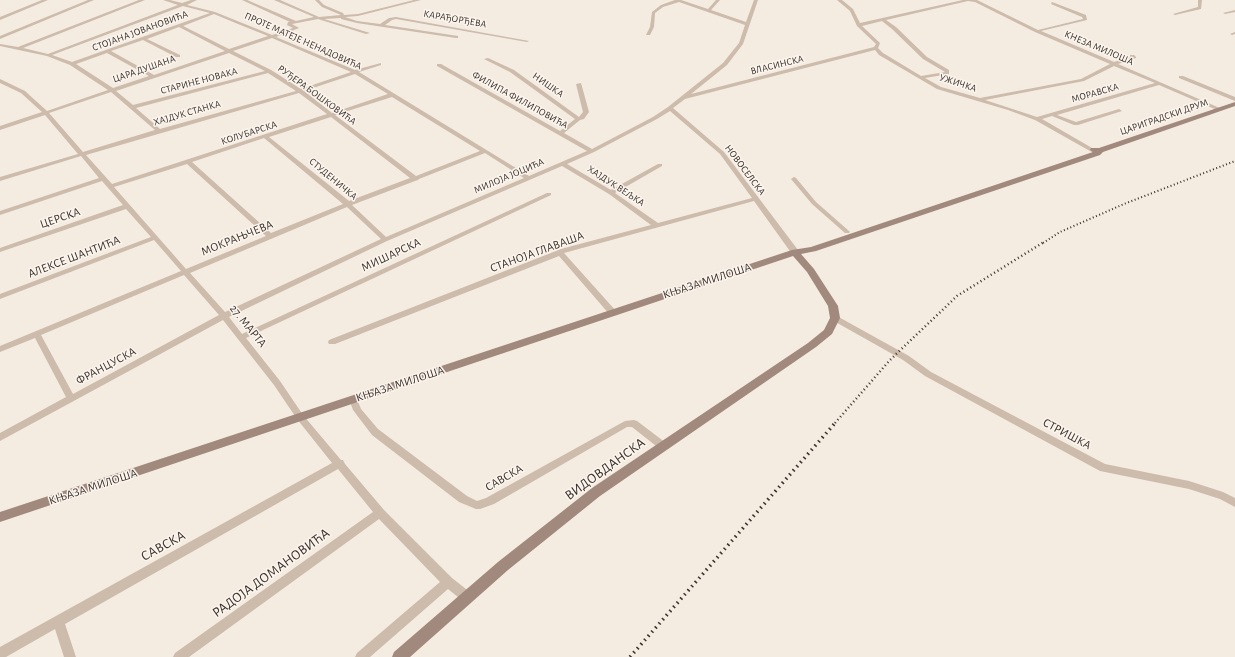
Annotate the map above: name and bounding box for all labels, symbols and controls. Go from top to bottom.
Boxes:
street label: СТОЈАНА ЈОВАНОВИЋА [91,8,189,54]
street label: КАРАЂОРЂЕВА [423,8,487,30]
street label: ПРОТЕ МАТЕЈЕ НЕНАДОВИЋА [242,10,364,72]
street label: КНЕЗА МИЛОША [1063,28,1135,68]
street label: ЦАРА ДУШАНА [111,53,177,85]
street label: ВЛАСИНСКА [749,53,805,77]
street label: РУЂЕРА БОШКОВИЋА [275,62,359,128]
street label: СТАРИНЕ НОВАКА [159,65,239,97]
street label: ФИЛИПА ФИЛИПОВИЋА [470,69,570,131]
street label: НИШКА [530,70,566,100]
street label: УЖИЧКА [938,71,978,95]
street label: МОРАВСКА [1070,81,1120,105]
street label: ЦАРИГРАДСКИ ДРУМ [1118,96,1210,138]
street label: ХАЈДУК СТАНКА [152,98,222,128]
street label: КОЛУБАРСКА [220,118,278,148]
street label: НОВОСЕЛСКА [722,142,768,198]
street label: СТУДЕНИЧКА [307,155,359,203]
street label: МИЛОЈА ЈОЦИЋА [472,156,546,196]
street label: ХАЈДУК ВЕЉКА [585,163,647,209]
street label: ЦЕРСКА [38,204,82,232]
street label: МОКРАЊЧЕВА [199,217,275,259]
street label: СТАНОЈА ГЛАВАША [488,228,586,276]
street label: АЛЕКСЕ ШАНТИЋА [26,233,122,281]
street label: МИШАРСКА [359,235,423,275]
street label: КЊАЗА МИЛОША [661,260,753,302]
street label: 27. МАРТА [227,302,269,350]
street label: ФРАНЦУСКА [73,344,139,388]
street label: КЊАЗА МИЛОША [354,363,446,405]
street label: СТРИШКА [1040,415,1094,453]
street label: ВИДОВДАНСКА [562,434,648,504]
street label: САВСКА [482,461,526,495]
street label: КЊАЗА МИЛОША [47,466,139,508]
street label: РАДОЈА ДОМАНОВИЋА [209,525,333,621]
street label: САВСКА [138,527,188,565]

